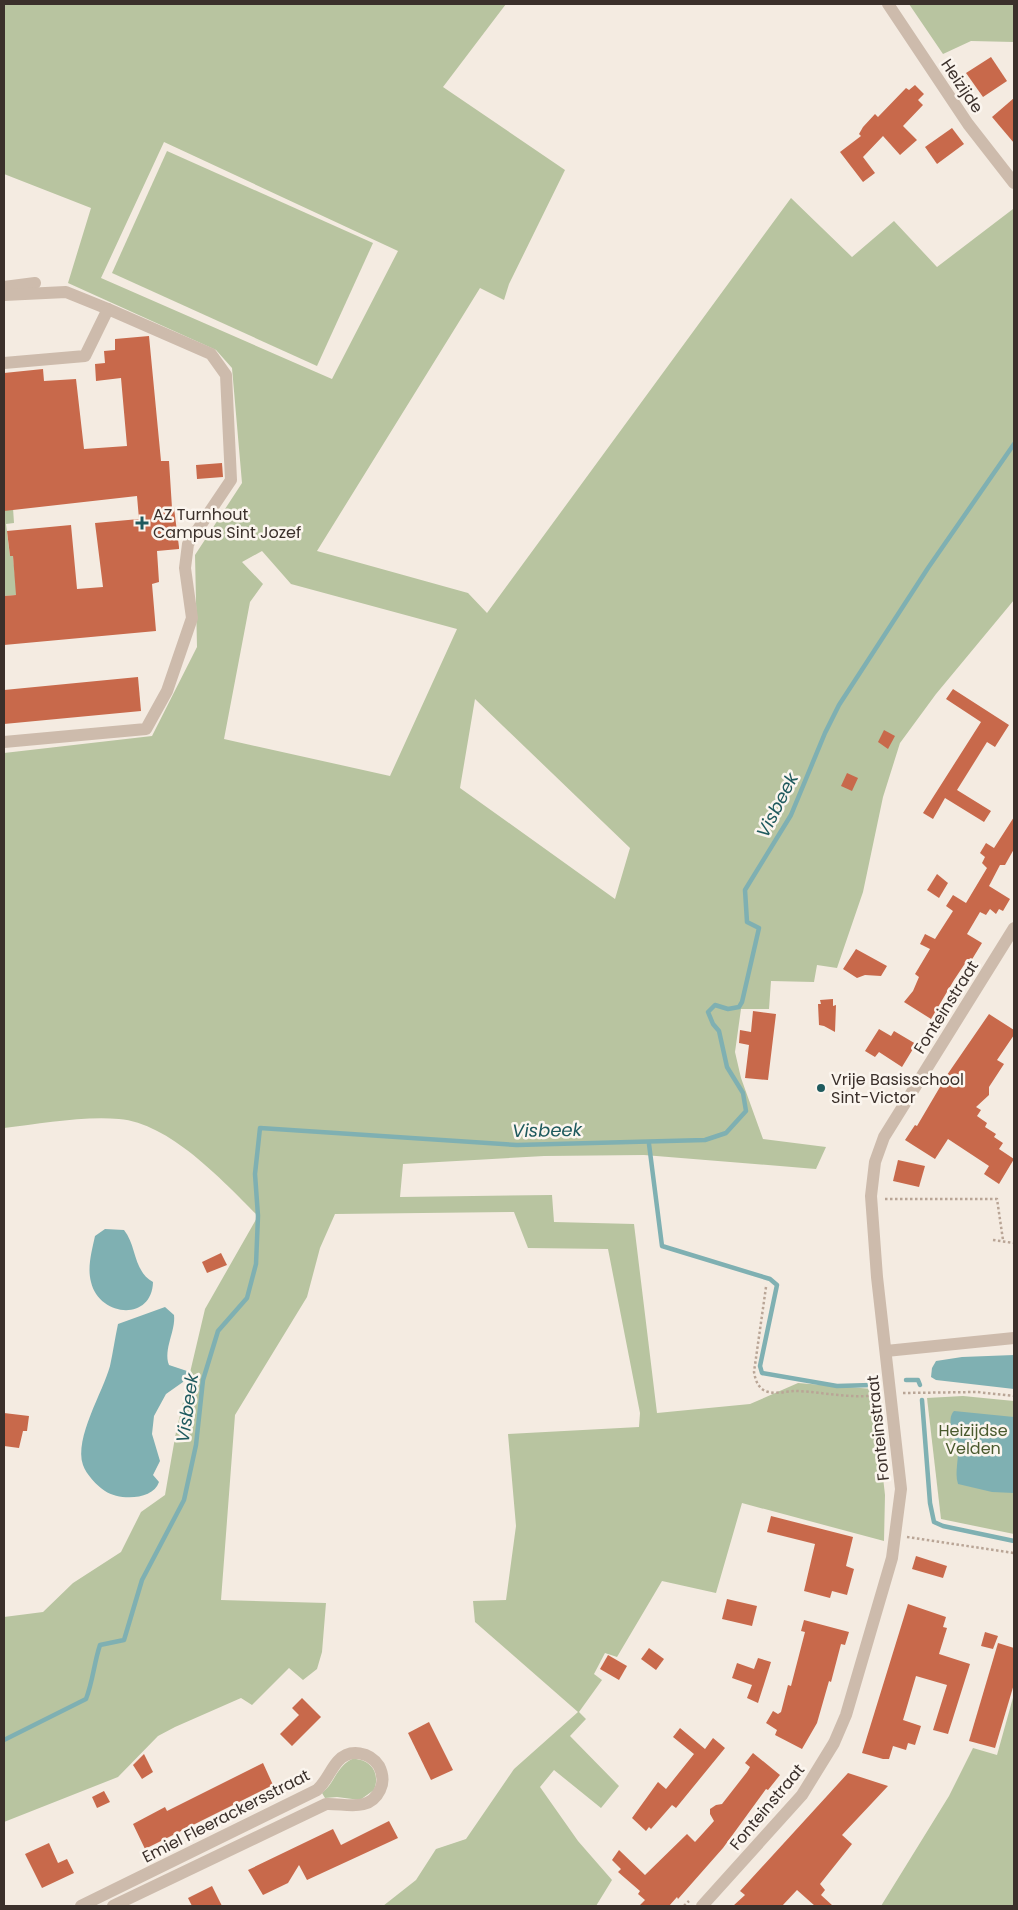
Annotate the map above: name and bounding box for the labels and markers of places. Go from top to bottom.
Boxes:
place label: AZ Turnhout Campus Sint Jozef [153,503,301,544]
marker: AZ Turnhout Campus Sint Jozef [135,516,149,530]
place label: Vrije Basisschool Sint-Victor [831,1068,964,1109]
marker: Vrije Basisschool Sint-Victor [815,1082,827,1094]

